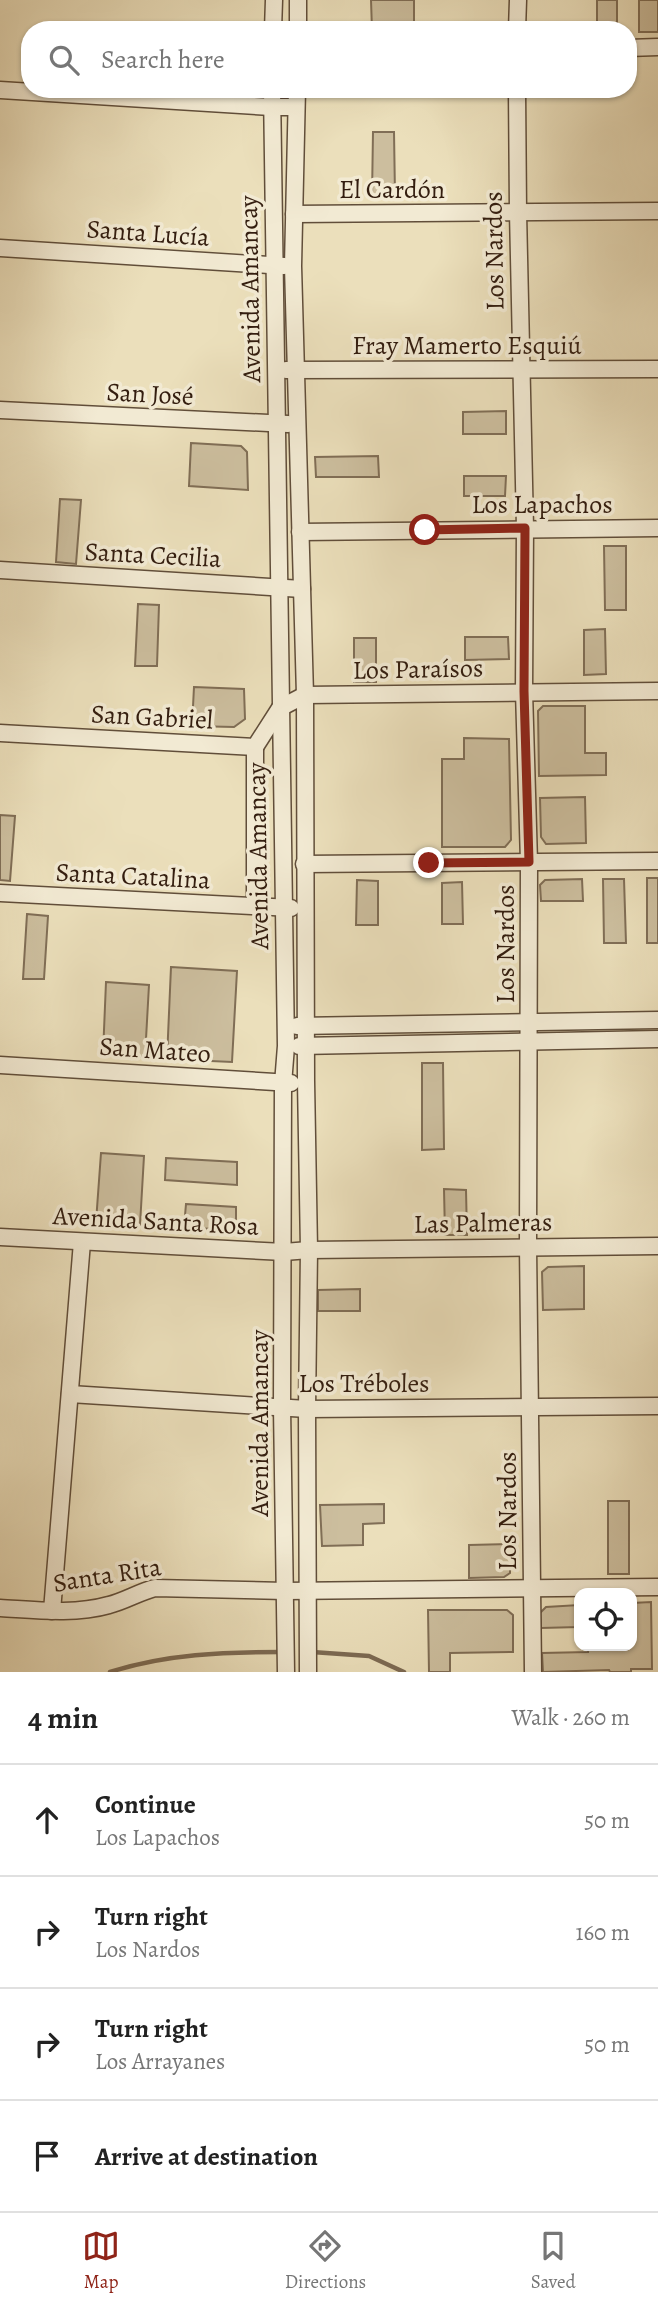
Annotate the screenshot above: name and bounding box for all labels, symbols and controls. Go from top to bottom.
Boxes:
search box [21,21,637,98]
icon: search [45,41,83,79]
text: Search here [101,42,225,77]
street label: El Cardón [339,172,445,207]
street label: Los Nardos [475,191,513,311]
street label: Avenida Amancay [231,195,269,384]
street label: Santa Lucía [85,211,211,255]
street label: Fray Mamerto Esquiú [352,328,583,363]
street label: San José [105,374,195,414]
street label: Los Lapachos [471,487,613,522]
route start [409,514,440,545]
street label: Santa Cecilia [84,534,222,576]
street label: Los Paraísos [352,650,484,688]
street label: San Gabriel [90,696,214,738]
street label: Avenida Amancay [239,762,277,951]
route end [413,847,444,878]
street label: Santa Catalina [55,854,211,898]
street label: Los Nardos [488,884,523,1004]
street label: San Mateo [98,1029,212,1071]
street label: Avenida Santa Rosa [51,1198,260,1244]
street label: Las Palmeras [413,1204,553,1242]
street label: Avenida Amancay [242,1329,277,1517]
street label: Los Tréboles [298,1366,430,1401]
street label: Los Nardos [490,1451,525,1571]
street label: Santa Rita [50,1549,164,1601]
map controls [574,1588,637,1651]
button: locate [574,1588,637,1651]
text: 4 min [28,1698,98,1738]
text: Walk · 260 m [511,1702,630,1733]
text: Continue [95,1787,196,1822]
icon: ahead [28,1801,66,1839]
text: 50 m [584,1805,630,1836]
text: Los Lapachos [95,1822,220,1853]
text: Turn right [95,1899,208,1934]
icon: right [28,1913,66,1951]
text: 160 m [576,1917,630,1948]
text: Los Nardos [95,1934,200,1965]
text: Turn right [95,2011,208,2046]
icon: right [28,2025,66,2063]
text: 50 m [584,2029,630,2060]
text: Los Arrayanes [95,2046,225,2077]
icon: arrive [28,2137,66,2175]
text: Arrive at destination [95,2139,318,2174]
tab: Map [82,2227,120,2295]
tab: Directions [285,2227,366,2295]
tab: Saved [531,2227,576,2295]

